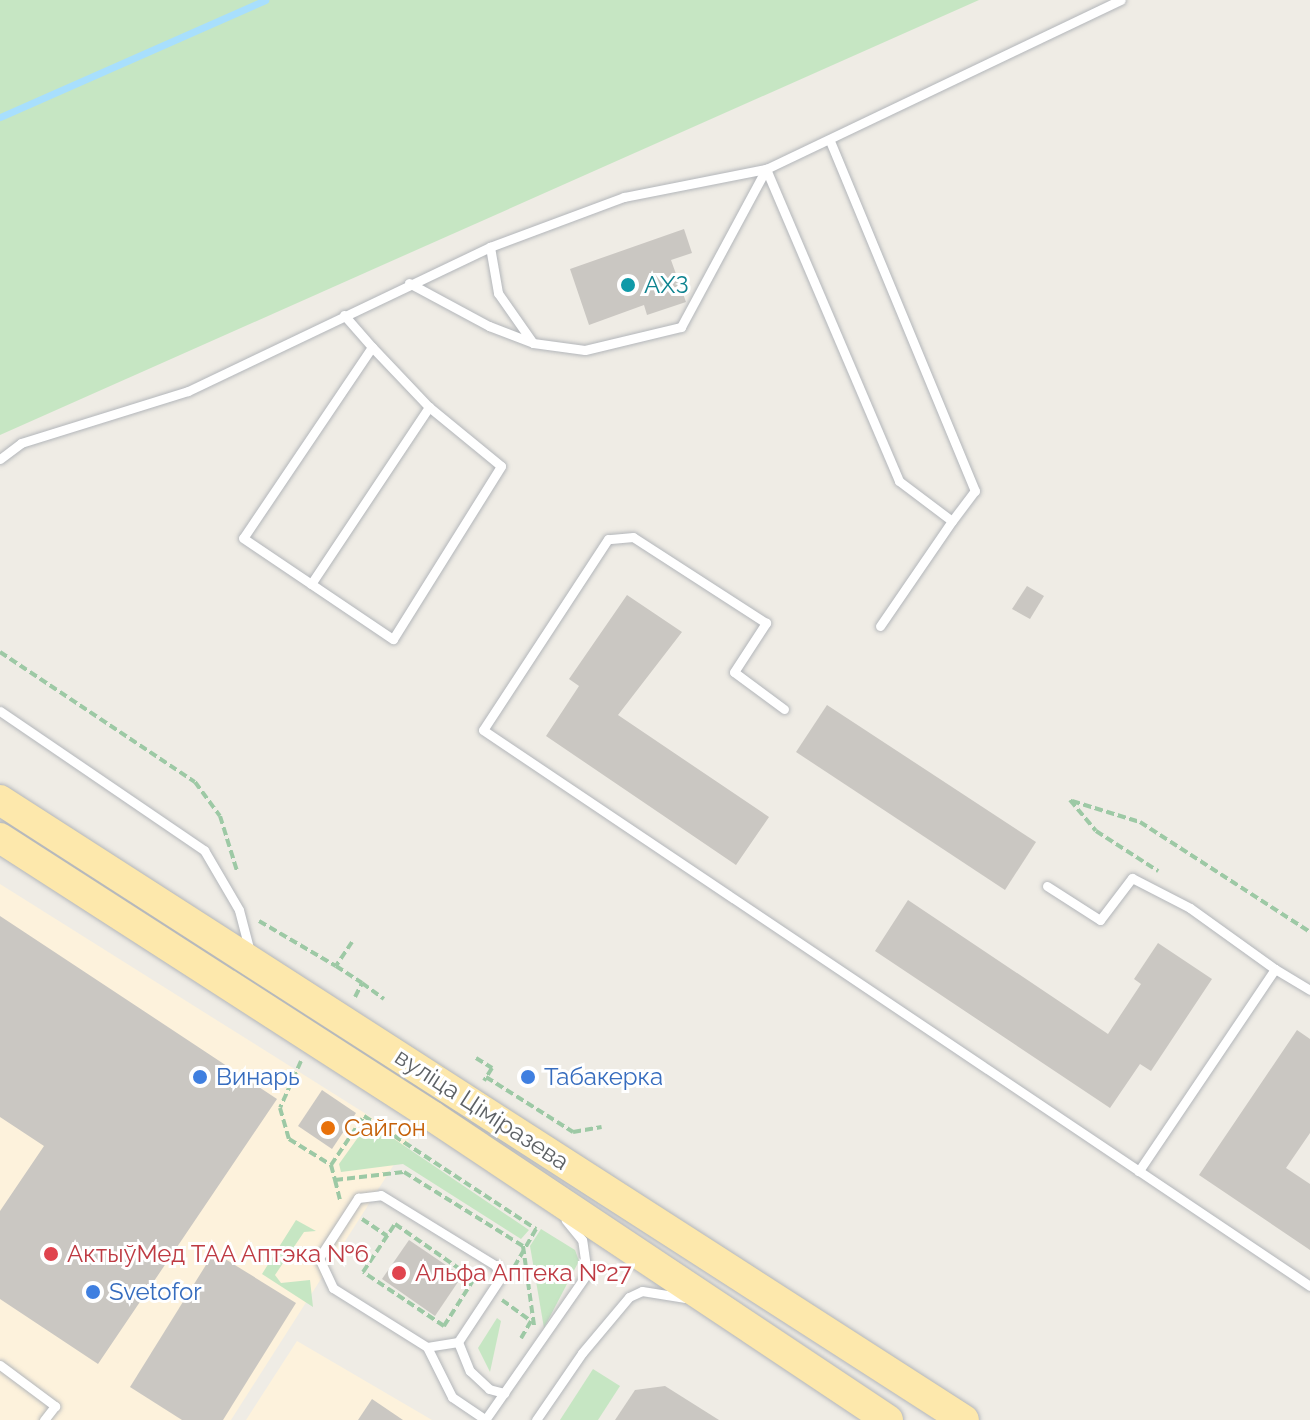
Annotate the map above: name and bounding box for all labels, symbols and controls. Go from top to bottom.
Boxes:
place label: АХЗ [644,271,688,299]
marker: АХЗ [619,276,637,294]
street label: вуліца Ціміразева [390,1042,574,1176]
place label: Винарь [216,1063,300,1091]
place label: Табакерка [544,1063,663,1091]
marker: Винарь [191,1068,209,1086]
marker: Табакерка [519,1068,537,1086]
place label: Сайгон [344,1114,426,1142]
marker: Сайгон [319,1119,337,1137]
place label: АктыўМед ТАА Аптэка №6 [67,1240,371,1268]
marker: АктыўМед ТАА Аптэка №6 [42,1245,60,1263]
place label: Альфа Аптека №27 [415,1259,632,1287]
marker: Альфа Аптека №27 [390,1264,408,1282]
place label: Svetofor [109,1278,202,1306]
marker: Svetofor [84,1283,102,1301]

